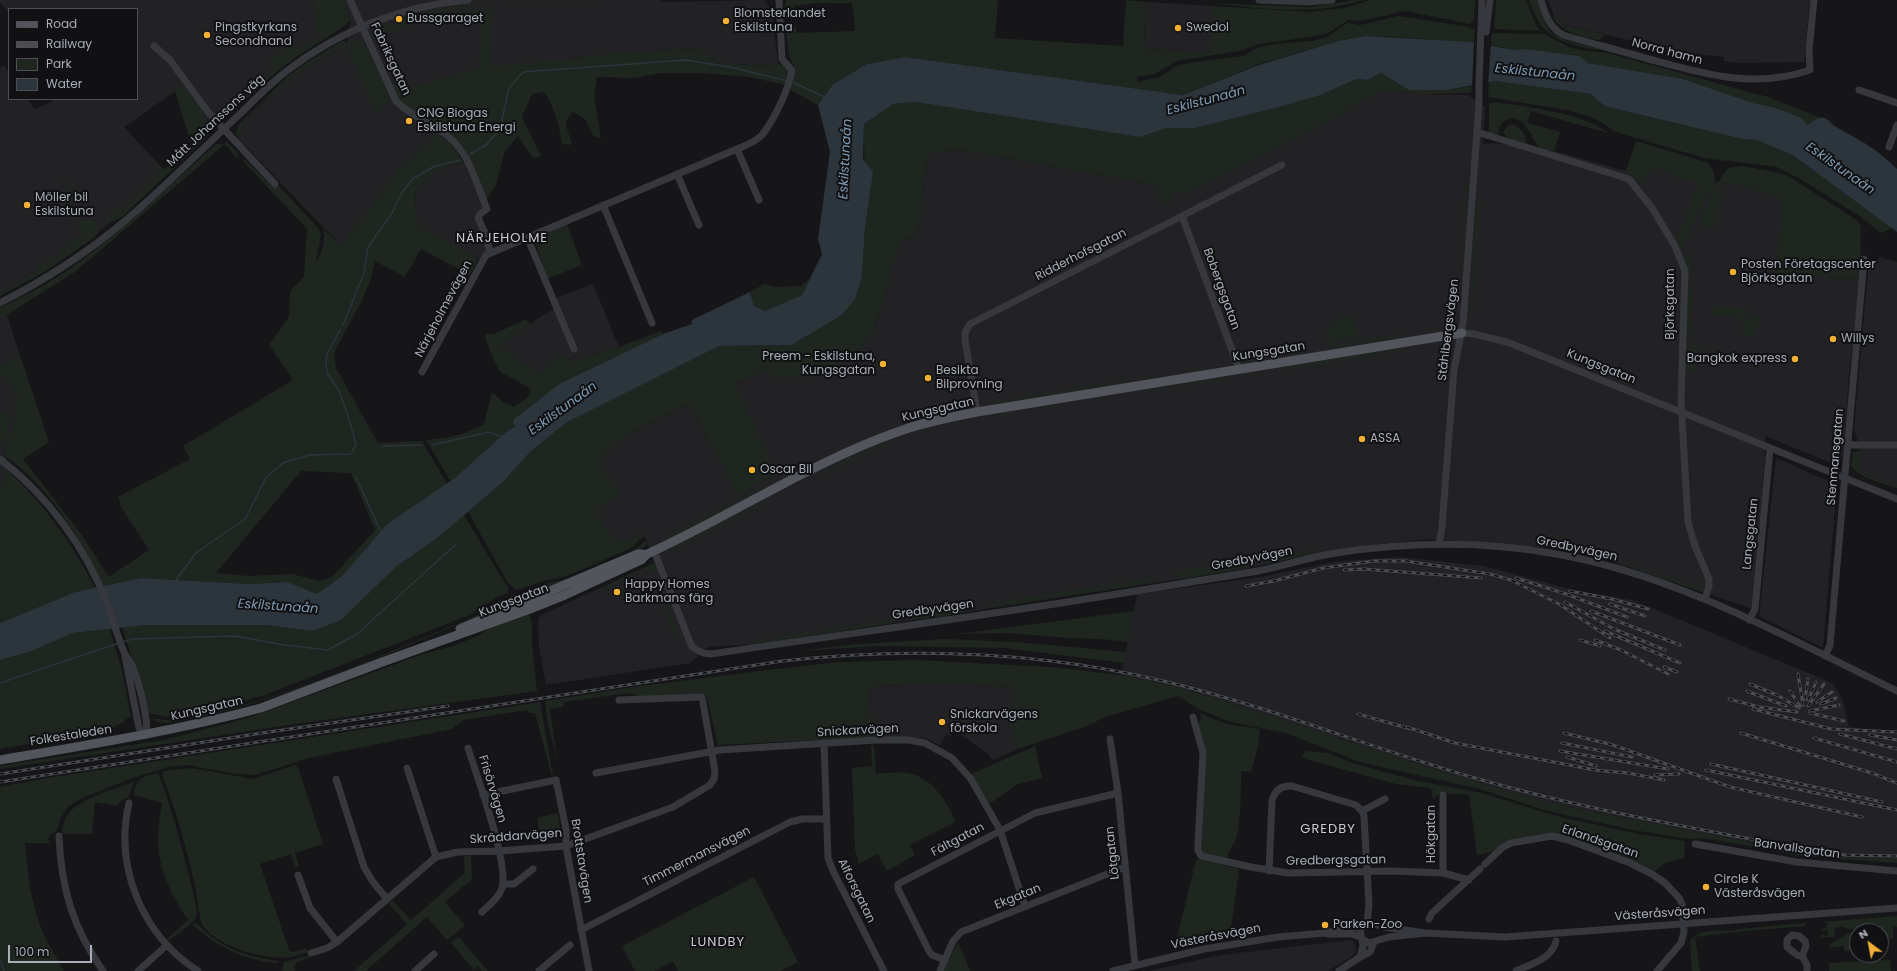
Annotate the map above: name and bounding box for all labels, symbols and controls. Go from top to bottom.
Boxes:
place label: Blomsterlandet Eskilstuna [734,7,826,35]
legend [8,8,138,100]
place label: Bussgaraget [407,12,483,26]
marker: Bussgaraget [394,14,404,24]
text: Road [46,15,77,32]
marker: Blomsterlandet Eskilstuna [721,16,731,26]
street label: Fabriksgatan [367,20,413,98]
place label: Pingstkyrkans Secondhand [215,21,297,49]
place label: Swedol [1186,21,1229,35]
marker: Swedol [1173,23,1183,33]
marker: Pingstkyrkans Secondhand [202,30,212,40]
text: Railway [46,35,92,52]
street label: Norra hamn [1630,36,1704,68]
text: Park [46,55,72,72]
water label: Eskilstunaån [1494,61,1576,85]
street label: Mått Johanssons väg [164,72,268,170]
text: Water [46,75,82,92]
water label: Eskilstunaån [1165,83,1247,119]
place label: CNG Biogas Eskilstuna Energi [417,107,516,135]
marker: CNG Biogas Eskilstuna Energi [404,116,414,126]
water label: Eskilstunaån [836,118,856,200]
water label: Eskilstunaån [1803,139,1877,199]
place label: Möller bil Eskilstuna [35,191,94,219]
marker: Möller bil Eskilstuna [22,200,32,210]
street label: Ridderhofsgatan [1033,226,1129,284]
district label: NÄRJEHOLME [456,231,548,247]
street label: Bobergsgatan [1200,246,1242,332]
street label: Närjeholmevägen [412,258,476,360]
place label: Posten Företagscenter Björksgatan [1741,258,1876,286]
marker: Posten Företagscenter Björksgatan [1728,267,1738,277]
street label: Björksgatan [1664,268,1678,340]
street label: Ståhlbergsvägen [1436,278,1462,382]
place label: Willys [1841,332,1875,346]
marker: Willys [1828,334,1838,344]
street label: Kungsgatan [1232,339,1306,365]
street label: Kungsgatan [1564,347,1638,387]
place label: Preem - Eskilstuna, Kungsgatan [762,350,875,378]
place label: Bangkok express [1687,352,1787,366]
marker: Bangkok express [1790,354,1800,364]
marker: Preem - Eskilstuna, Kungsgatan [878,359,888,369]
place label: Besikta Bilprovning [936,364,1003,392]
marker: Besikta Bilprovning [923,373,933,383]
water label: Eskilstunaån [526,379,600,439]
street label: Kungsgatan [901,395,975,425]
street label: Stenmansgatan [1825,408,1847,506]
place label: ASSA [1370,432,1400,446]
marker: ASSA [1357,434,1367,444]
place label: Oscar Bil [760,463,812,477]
marker: Oscar Bil [747,465,757,475]
street label: Langsgatan [1740,498,1762,570]
street label: Gredbyvägen [1535,533,1619,565]
street label: Gredbyvägen [1210,544,1294,574]
place label: Happy Homes Barkmans färg [625,578,713,606]
street label: Kungsgatan [477,581,551,621]
marker: Happy Homes Barkmans färg [612,587,622,597]
water label: Eskilstunaån [237,596,319,618]
street label: Gredbyvägen [891,597,975,623]
street label: Kungsgatan [170,694,244,724]
place label: Snickarvägens förskola [950,708,1038,736]
marker: Snickarvägens förskola [937,717,947,727]
street label: Folkestaleden [29,722,113,750]
street label: Snickarvägen [817,722,899,740]
street label: Frisörvägen [475,753,509,825]
street label: Hökgatan [1425,805,1439,863]
street label: Brottstavägen [567,818,595,904]
street label: Fältgatan [929,820,987,860]
district label: GREDBY [1300,822,1356,838]
street label: Erlandsgatan [1560,822,1640,862]
street label: Timmermansvägen [641,824,753,890]
street label: Lötgatan [1103,826,1123,880]
street label: Skräddarvägen [469,827,563,847]
street label: Banvallsgatan [1753,836,1841,862]
street label: Gredbergsgatan [1286,853,1386,869]
street label: Alforsgatan [834,856,878,926]
place label: Circle K Västeråsvägen [1714,873,1805,901]
street label: Ekgatan [993,881,1043,913]
marker: Circle K Västeråsvägen [1701,882,1711,892]
street label: Västeråsvägen [1614,904,1706,924]
place label: Parken-Zoo [1333,918,1402,932]
marker: Parken-Zoo [1320,920,1330,930]
street label: Västeråsvägen [1170,921,1262,953]
north arrow [1849,923,1889,963]
text: N [1855,925,1871,943]
district label: LUNDBY [691,935,745,951]
scale bar [10,937,94,963]
text: 100 m [15,943,49,960]

